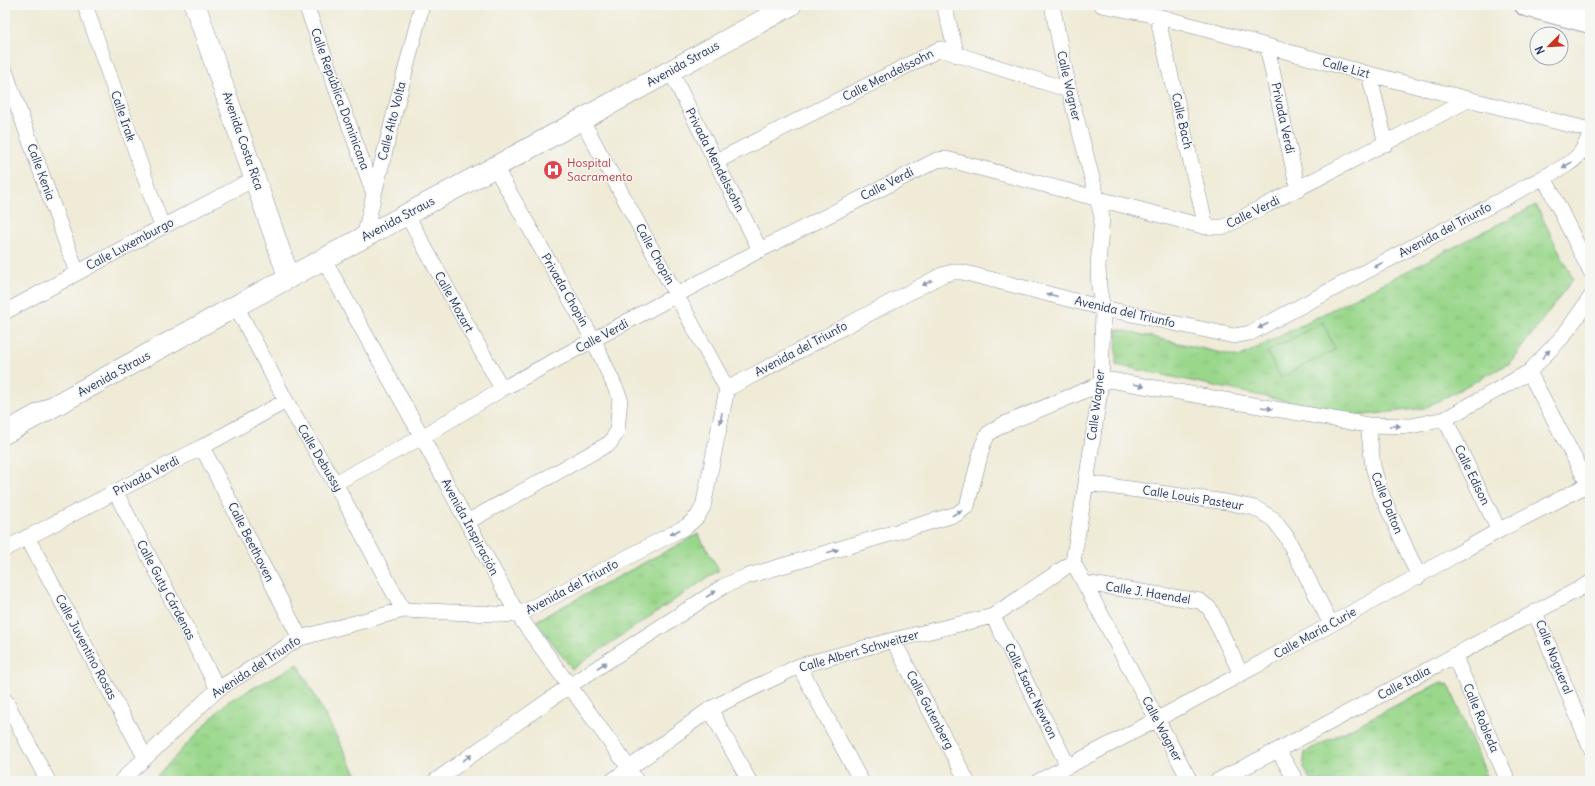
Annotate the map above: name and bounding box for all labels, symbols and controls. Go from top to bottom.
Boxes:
street label: Calle República Dominicana [308,26,373,172]
north arrow [1529,26,1569,66]
street label: Avenida Straus [644,37,722,90]
text: N [1532,44,1548,56]
street label: Calle Mendelssohn [840,45,936,104]
street label: Calle Wagner [1054,49,1085,123]
street label: Calle Lizt [1321,54,1371,81]
street label: Calle Alto Volta [374,80,409,162]
street label: Privada Verdi [1269,81,1298,155]
street label: Calle Irak [108,89,139,143]
street label: Avenida Costa Rica [220,90,267,192]
street label: Calle Bach [1169,91,1196,150]
street label: Privada Mendelssohn [683,105,748,214]
street label: Calle Kenia [24,141,59,202]
place label: Hospital Sacramento [567,155,633,184]
hospital icon: Hospital Sacramento [542,159,564,181]
one-way arrow [1561,161,1573,168]
street label: Calle Verdi [858,164,916,203]
street label: Calle Verdi [1224,192,1282,231]
street label: Avenida Straus [359,193,437,244]
street label: Avenida del Triunfo [1396,199,1494,260]
street label: Calle Luxemburgo [83,214,176,273]
street label: Calle Chopin [633,221,678,287]
street label: Privada Chopin [538,250,592,329]
one-way arrow [1372,262,1384,269]
street label: Calle Mozart [432,269,477,335]
one-way arrow [921,279,933,286]
one-way arrow [1046,292,1058,298]
street label: Avenida del Triunfo [1073,293,1177,330]
street label: Calle Verdi [573,315,631,356]
street label: Avenida del Triunfo [752,318,850,379]
one-way arrow [1257,323,1269,329]
street label: Avenida Straus [75,347,153,400]
one-way arrow [1542,349,1551,359]
street label: Calle Wagner [1084,368,1107,441]
one-way arrow [1132,382,1145,388]
one-way arrow [1261,405,1273,411]
one-way arrow [718,411,724,424]
street label: Calle Debussy [295,421,346,494]
one-way arrow [1389,422,1401,429]
street label: Calle Edison [1451,442,1493,507]
street label: Privada Verdi [110,452,181,499]
street label: Calle Dalton [1368,470,1407,536]
street label: Avenida Inspiración [439,476,502,578]
street label: Calle Louis Pasteur [1142,482,1245,513]
street label: Calle Beethoven [225,500,278,584]
one-way arrow [951,510,963,516]
one-way arrow [669,529,681,535]
street label: Calle Guty Cárdenas [134,537,199,642]
one-way arrow [827,548,839,554]
street label: Avenida del Triunfo [523,556,621,617]
street label: Calle J. Haendel [1105,578,1192,607]
one-way arrow [705,591,717,598]
street label: Calle Juventino Rosas [52,592,121,702]
street label: Calle María Curie [1271,604,1359,661]
street label: Calle Nogueral [1533,618,1576,696]
street label: Calle Albert Schweitzer [797,626,921,675]
street label: Avenida del Triunfo [209,632,303,701]
street label: Calle Isaac Newton [1002,641,1061,741]
one-way arrow [597,661,607,669]
street label: Calle Italia [1375,662,1433,703]
street label: Calle Gutenberg [903,668,957,752]
street label: Calle Robleda [1460,681,1503,755]
street label: Calle Wagner [1139,694,1186,764]
one-way arrow [462,754,473,762]

